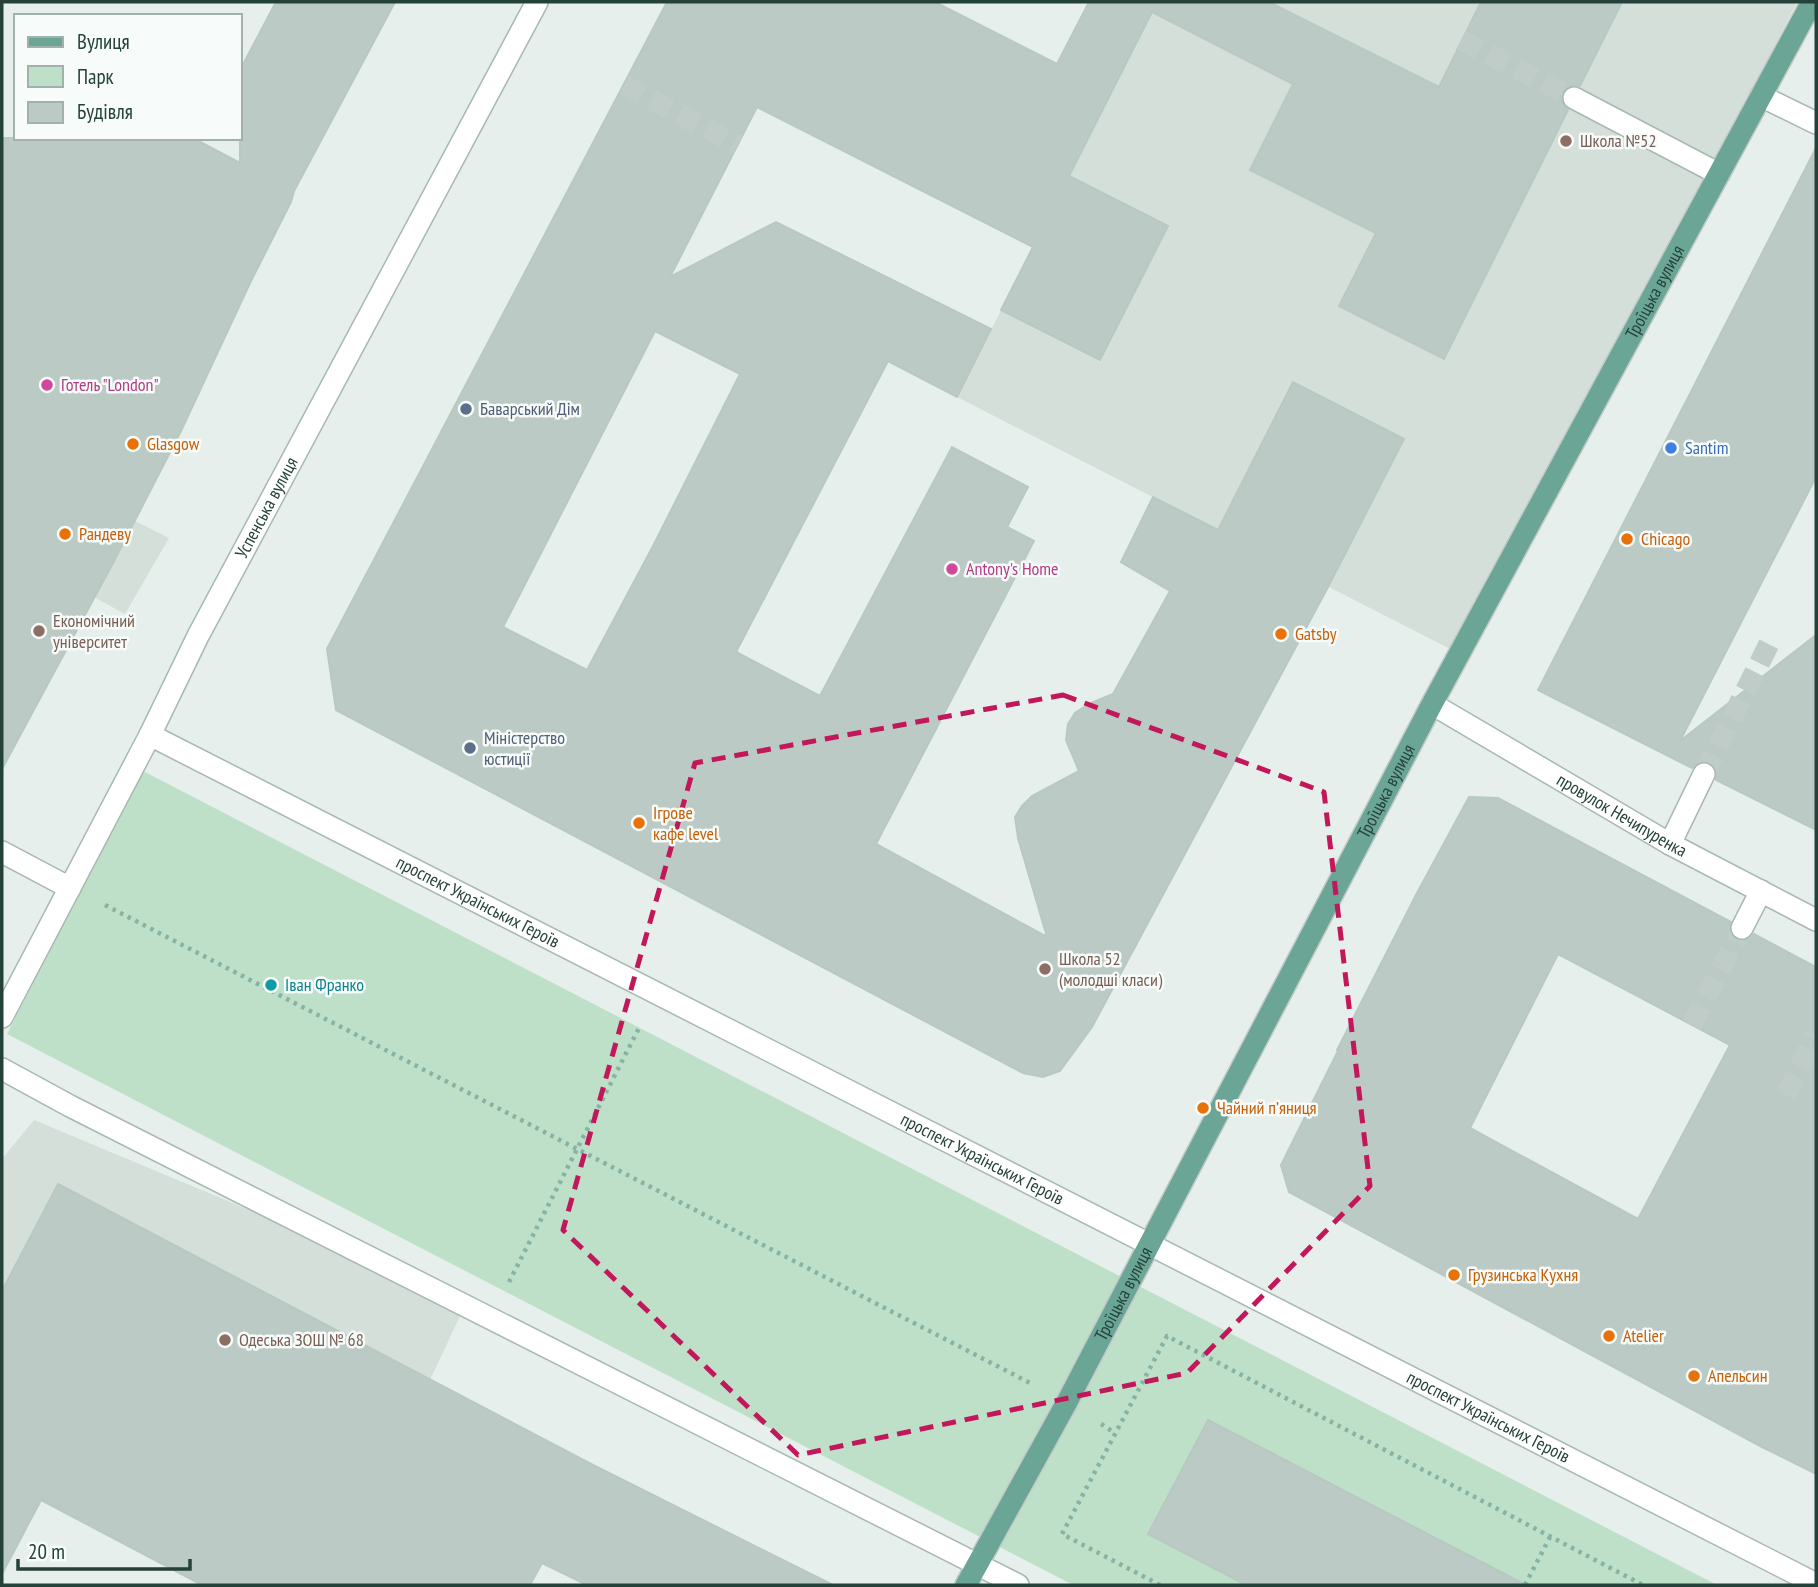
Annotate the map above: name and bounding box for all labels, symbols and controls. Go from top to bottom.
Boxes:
legend [14,14,242,140]
text: Вулиця [77,28,130,55]
text: Парк [77,63,114,90]
text: Будівля [77,98,133,125]
place label: Школа №52 [1580,129,1657,152]
marker: Школа №52 [1558,133,1574,149]
street label: Троїцька вулиця [1620,241,1689,343]
place label: Готель "London" [61,373,159,396]
marker: Готель "London" [39,377,55,393]
place label: Баварський Дім [480,397,580,420]
marker: Баварський Дім [458,401,474,417]
place label: Glasgow [147,432,200,455]
marker: Glasgow [125,436,141,452]
place label: Santim [1685,436,1728,459]
marker: Santim [1663,440,1679,456]
street label: Успенська вулиця [230,453,303,562]
place label: Рандеву [79,522,131,545]
marker: Рандеву [57,526,73,542]
place label: Chicago [1641,527,1690,550]
marker: Chicago [1619,531,1635,547]
place label: Antony's Home [966,557,1058,580]
marker: Antony's Home [944,561,960,577]
place label: Економічний університет [53,609,135,653]
place label: Gatsby [1295,622,1337,645]
marker: Економічний університет [31,623,47,639]
marker: Gatsby [1273,626,1289,642]
place label: Міністерство юстиції [484,726,565,770]
marker: Міністерство юстиції [462,740,478,756]
street label: Троїцька вулиця [1352,740,1420,842]
street label: провулок Нечипуренка [1553,768,1691,862]
place label: Ігрове кафе level [653,801,719,845]
marker: Ігрове кафе level [631,815,647,831]
street label: проспект Українських Героїв [393,850,564,953]
place label: Школа 52 (молодші класи) [1059,947,1163,991]
marker: Школа 52 (молодші класи) [1037,961,1053,977]
place label: Іван Франко [285,973,364,996]
marker: Іван Франко [263,977,279,993]
place label: Чайний пʼяниця [1217,1096,1317,1119]
marker: Чайний пʼяниця [1195,1100,1211,1116]
street label: проспект Українських Героїв [897,1107,1068,1210]
street label: Троїцька вулиця [1089,1243,1157,1345]
place label: Грузинська Кухня [1468,1263,1578,1286]
marker: Грузинська Кухня [1446,1267,1462,1283]
place label: Atelier [1623,1324,1664,1347]
place label: Одеська ЗОШ № 68 [239,1328,364,1351]
marker: Atelier [1601,1328,1617,1344]
marker: Одеська ЗОШ № 68 [217,1332,233,1348]
place label: Апельсин [1708,1364,1768,1387]
street label: проспект Українських Героїв [1403,1365,1574,1468]
marker: Апельсин [1686,1368,1702,1384]
scale bar [18,1528,189,1572]
text: 20 m [28,1538,65,1565]

